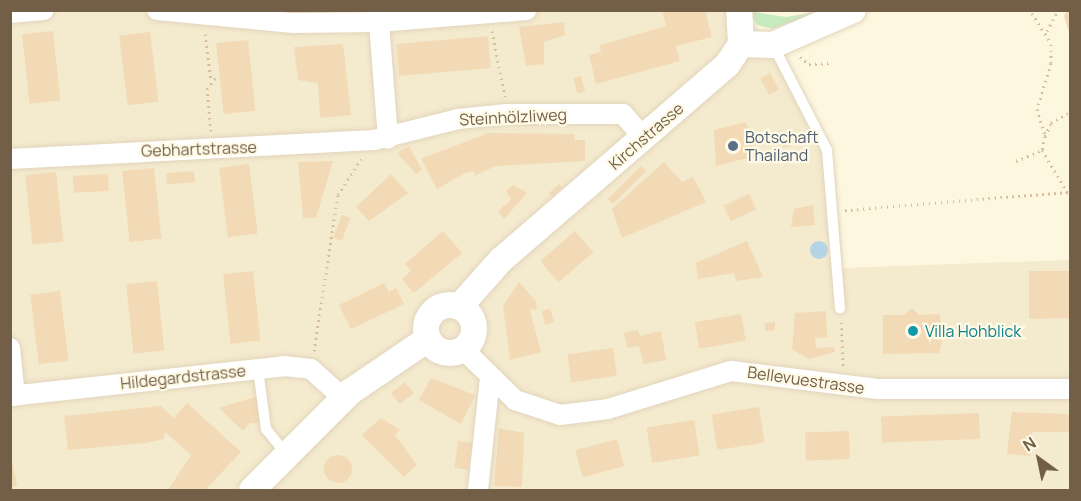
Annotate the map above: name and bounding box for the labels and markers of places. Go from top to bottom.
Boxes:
place label: Botschaft Thailand [745,127,818,165]
marker: Botschaft Thailand [726,139,740,153]
place label: Villa Hohblick [925,321,1021,341]
marker: Villa Hohblick [906,324,920,338]

